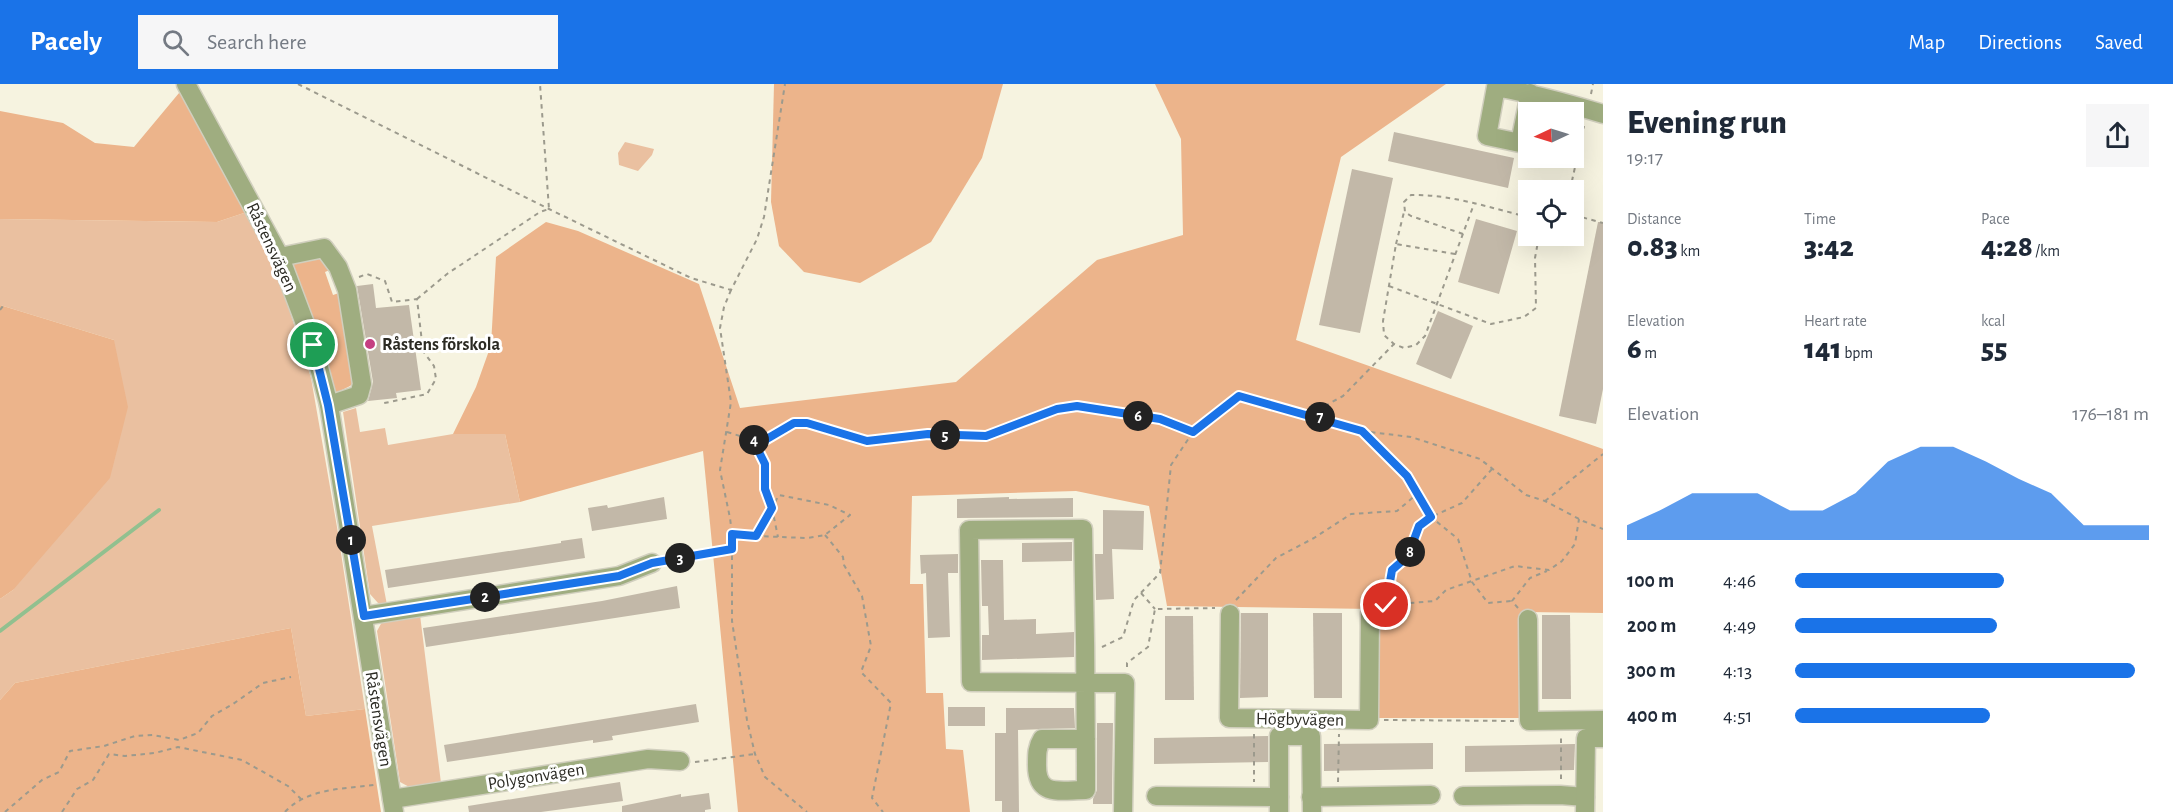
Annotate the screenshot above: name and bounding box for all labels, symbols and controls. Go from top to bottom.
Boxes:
search box [138,15,558,69]
icon: search [159,26,192,59]
text: Pacely [30,28,102,56]
text: Search here [207,31,307,53]
text: Map [1909,32,1945,53]
text: Directions [1978,32,2062,53]
text: Saved [2095,32,2143,53]
north arrow [1518,102,1584,168]
map controls [1518,102,1584,246]
button: share [2086,104,2149,167]
text: Evening run [1627,107,1787,140]
text: 19:17 [1627,148,1663,168]
button: locate [1518,180,1584,246]
street label: Råstensvägen [243,200,300,295]
text: Distance [1627,211,1681,227]
text: Time [1804,211,1836,227]
text: Pace [1981,211,2010,227]
text: 0.83 [1627,232,1678,262]
text: 3:42 [1804,232,1854,262]
text: 4:28 [1981,232,2033,262]
text: km [1678,243,1700,259]
text: /km [2033,243,2060,259]
text: Elevation [1627,313,1685,329]
text: Heart rate [1804,313,1867,329]
text: kcal [1981,313,2005,329]
pin [287,319,338,370]
icon: arrive [296,328,329,361]
text: 6 [1627,334,1642,364]
text: 141 [1804,334,1842,364]
text: 55 [1981,334,2007,364]
place label: Råstens förskola [382,336,501,354]
marker: Råstens förskola [363,337,377,351]
text: m [1642,345,1657,361]
text: bpm [1842,345,1873,361]
pin: 6 [1123,401,1153,431]
pin: 7 [1305,402,1335,432]
text: Elevation [1627,404,1699,424]
text: 176–181 m [2072,404,2149,424]
text: 6 [1134,408,1142,424]
text: 7 [1317,409,1323,425]
pin: 5 [930,420,960,450]
pin: 4 [739,425,769,455]
text: 5 [942,427,948,443]
text: 4 [750,432,758,448]
pin: 1 [336,525,366,555]
text: 1 [348,532,354,548]
pin: 8 [1395,537,1425,567]
pin: 3 [665,543,695,573]
text: 8 [1406,544,1414,560]
text: 3 [677,550,683,566]
text: 100 m [1627,571,1674,591]
text: 4:46 [1723,571,1756,591]
pin [1360,579,1411,630]
pin: 2 [470,582,500,612]
icon: check [1369,588,1402,621]
text: 2 [481,589,489,605]
text: 200 m [1627,616,1676,636]
text: 4:49 [1723,616,1756,636]
text: 300 m [1627,661,1676,681]
text: 4:13 [1723,661,1752,681]
street label: Råstensvägen [362,670,394,768]
text: 400 m [1627,706,1677,726]
text: 4:51 [1723,706,1752,726]
street label: Högbyvägen [1256,710,1344,730]
street label: Polygonvägen [487,760,586,794]

